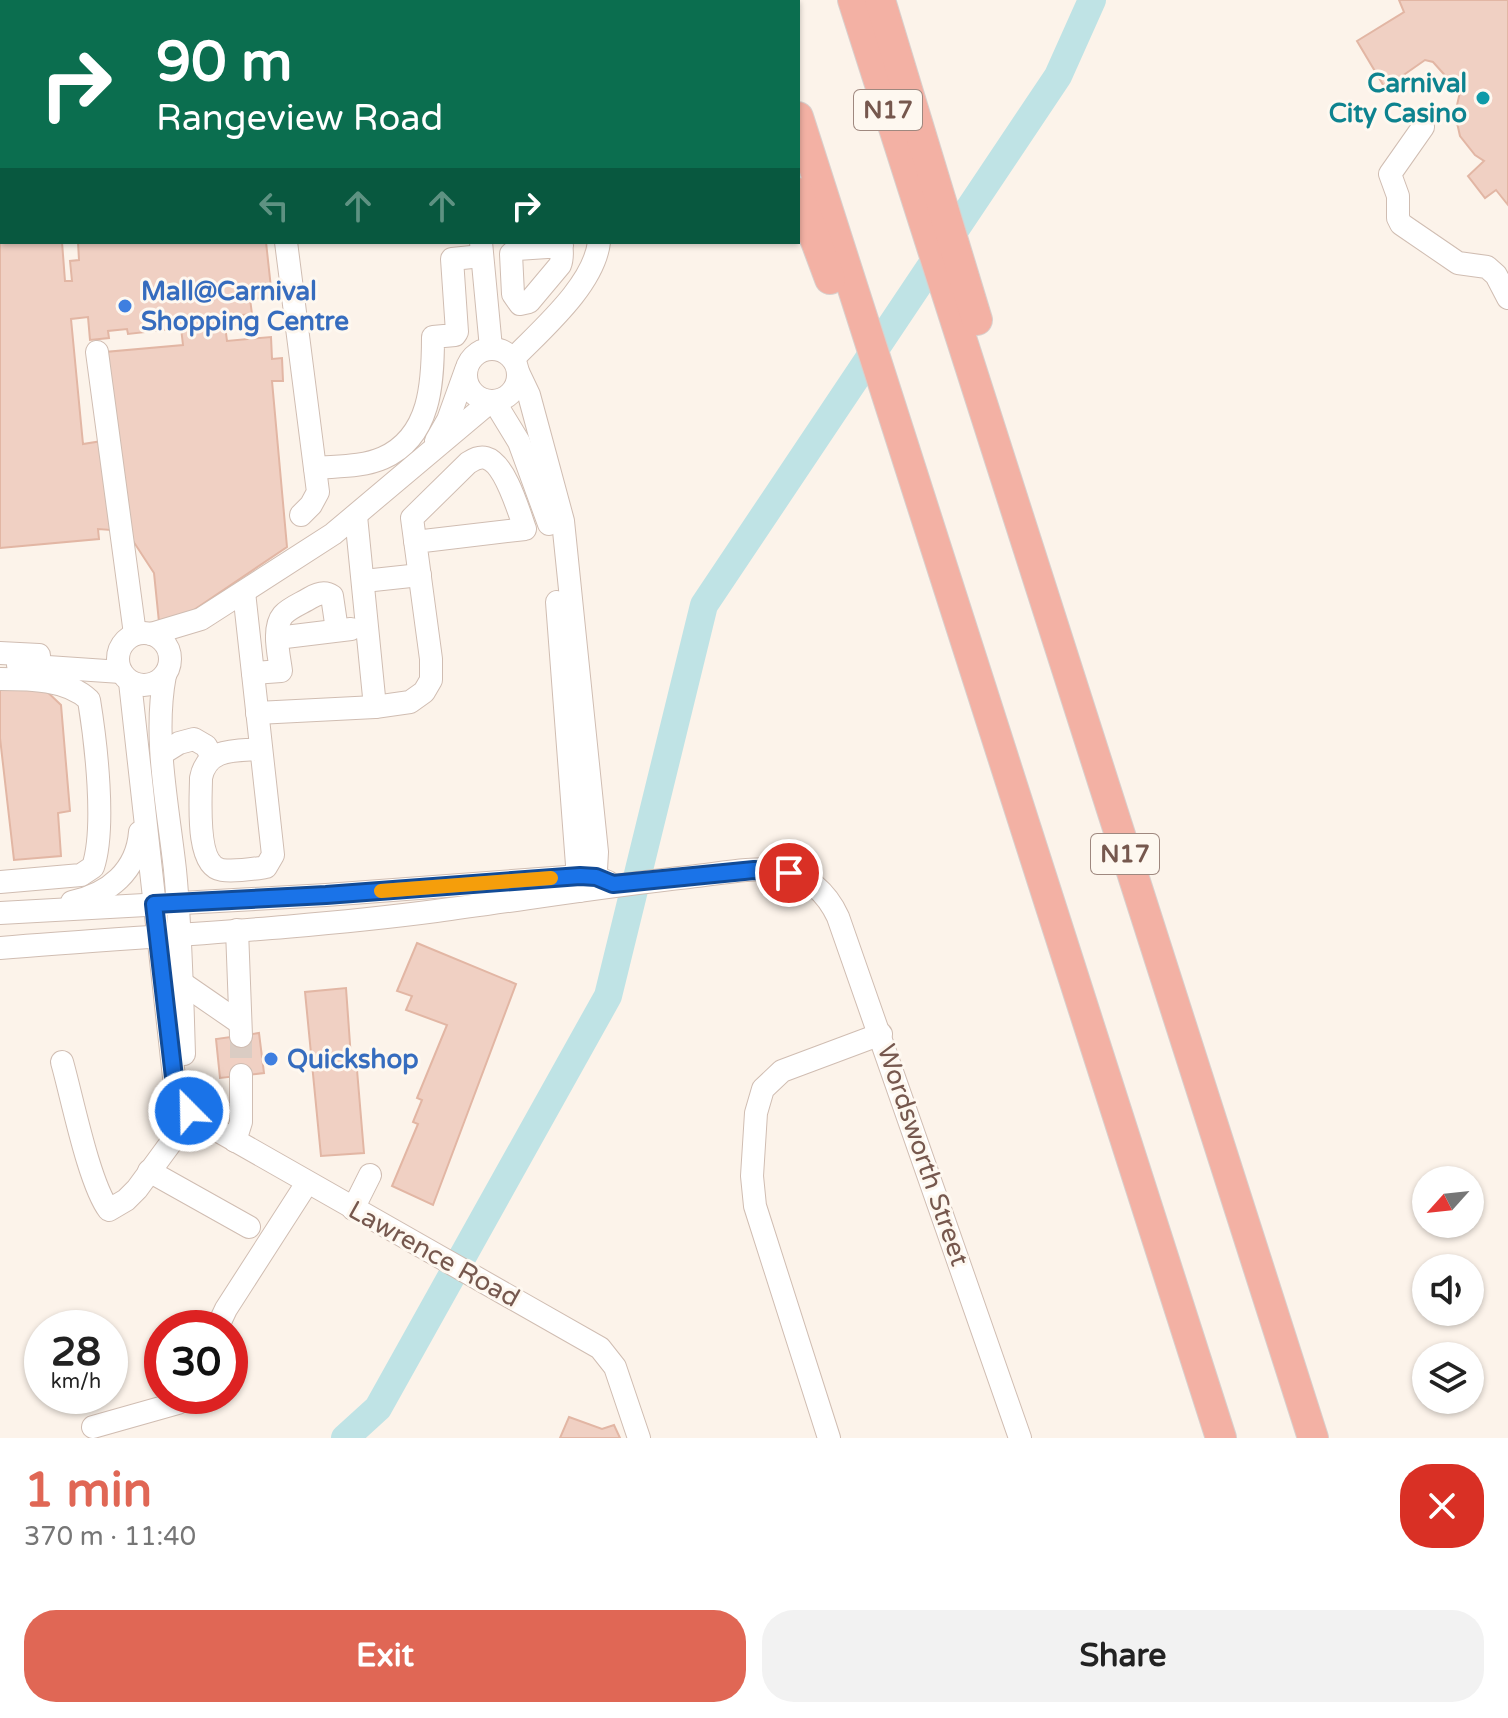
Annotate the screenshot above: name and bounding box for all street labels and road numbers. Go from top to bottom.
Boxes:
road number: N17 [854,90,922,130]
road number: N17 [1091,834,1159,874]
street label: Wordsworth Street [871,1040,975,1270]
street label: Lawrence Road [343,1194,525,1314]

